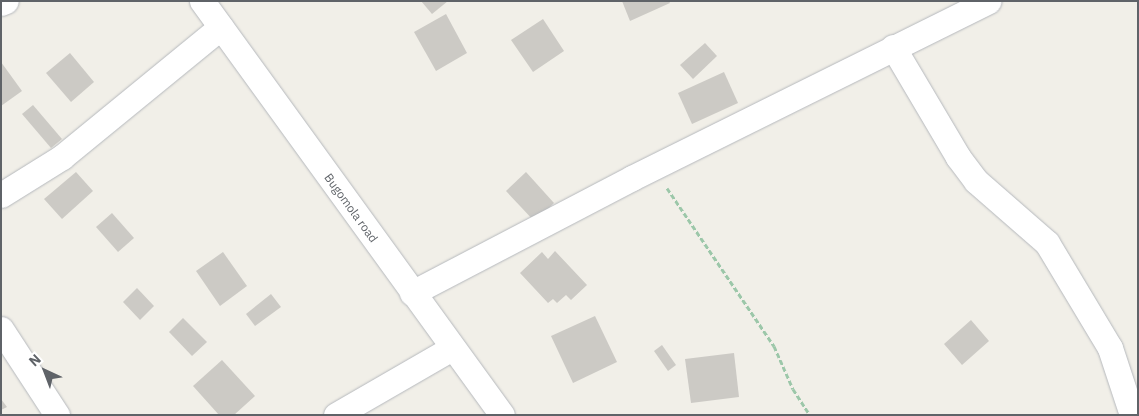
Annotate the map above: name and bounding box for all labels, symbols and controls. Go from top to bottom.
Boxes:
street label: Bugomola road [321,171,381,245]
north arrow [20,346,70,396]
text: N [25,350,45,370]

